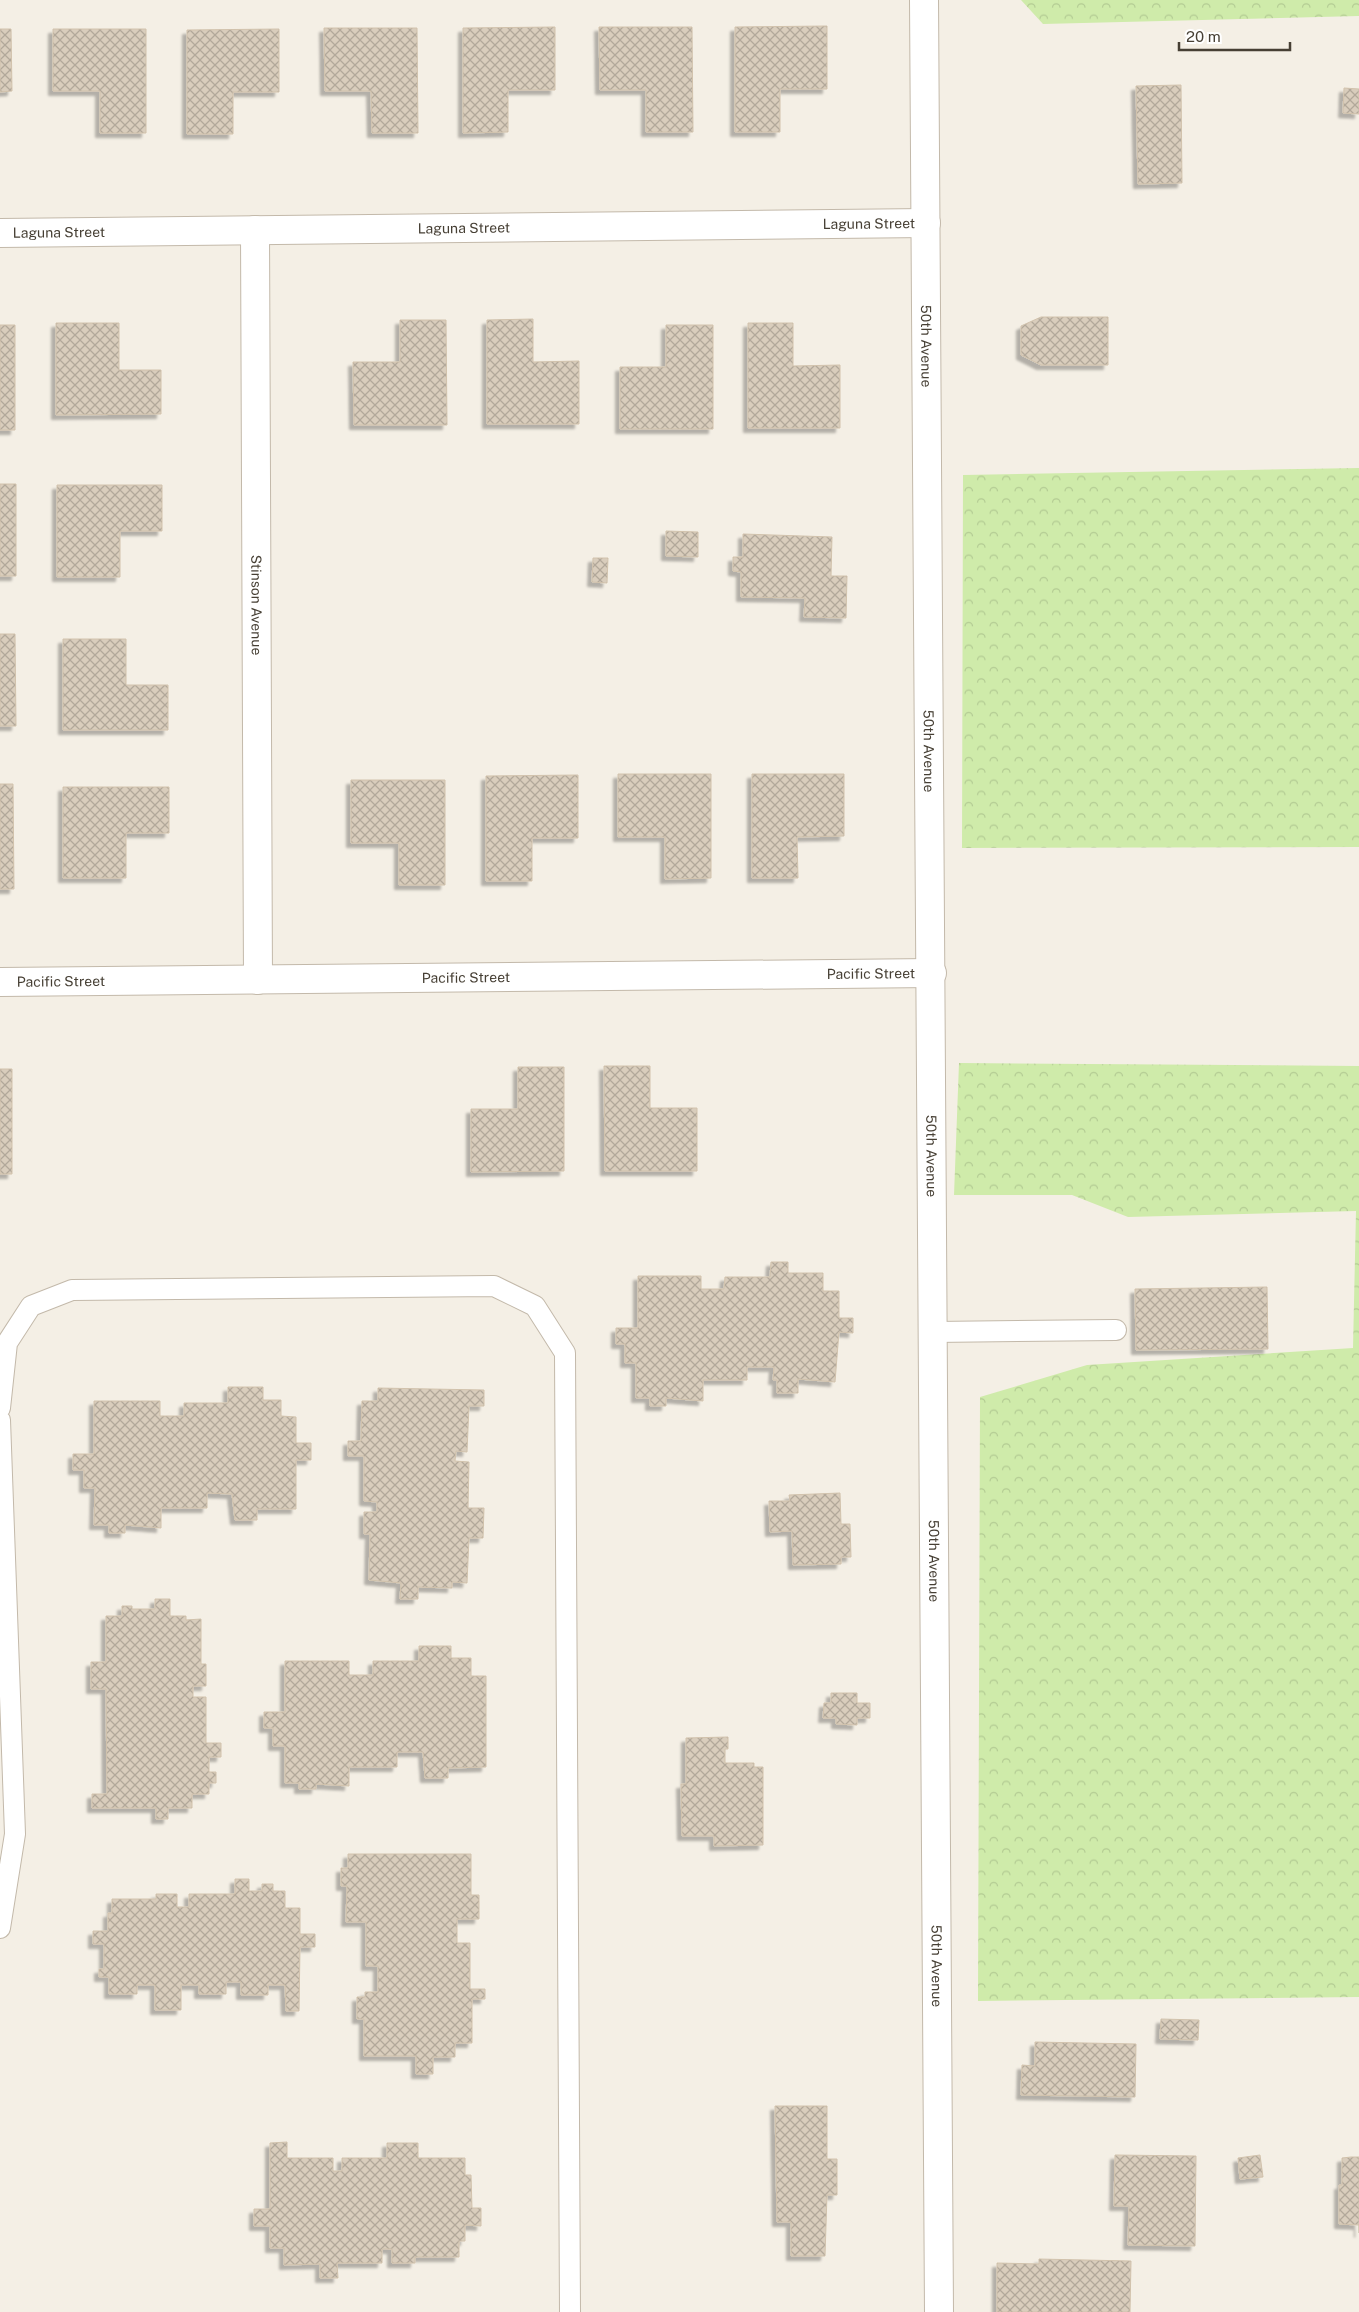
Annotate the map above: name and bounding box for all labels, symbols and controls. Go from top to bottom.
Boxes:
scale bar [1179,20,1290,52]
text: 20 m [1186,28,1221,45]
street label: Laguna Street [823,215,915,232]
street label: Laguna Street [418,219,510,236]
street label: Laguna Street [13,224,105,241]
street label: 50th Avenue [918,305,935,387]
street label: Stinson Avenue [248,555,265,655]
street label: 50th Avenue [921,710,937,792]
street label: Pacific Street [827,965,915,982]
street label: Pacific Street [422,969,510,986]
street label: Pacific Street [17,973,105,990]
street label: 50th Avenue [923,1115,940,1197]
street label: 50th Avenue [926,1520,942,1602]
street label: 50th Avenue [928,1925,945,2007]

